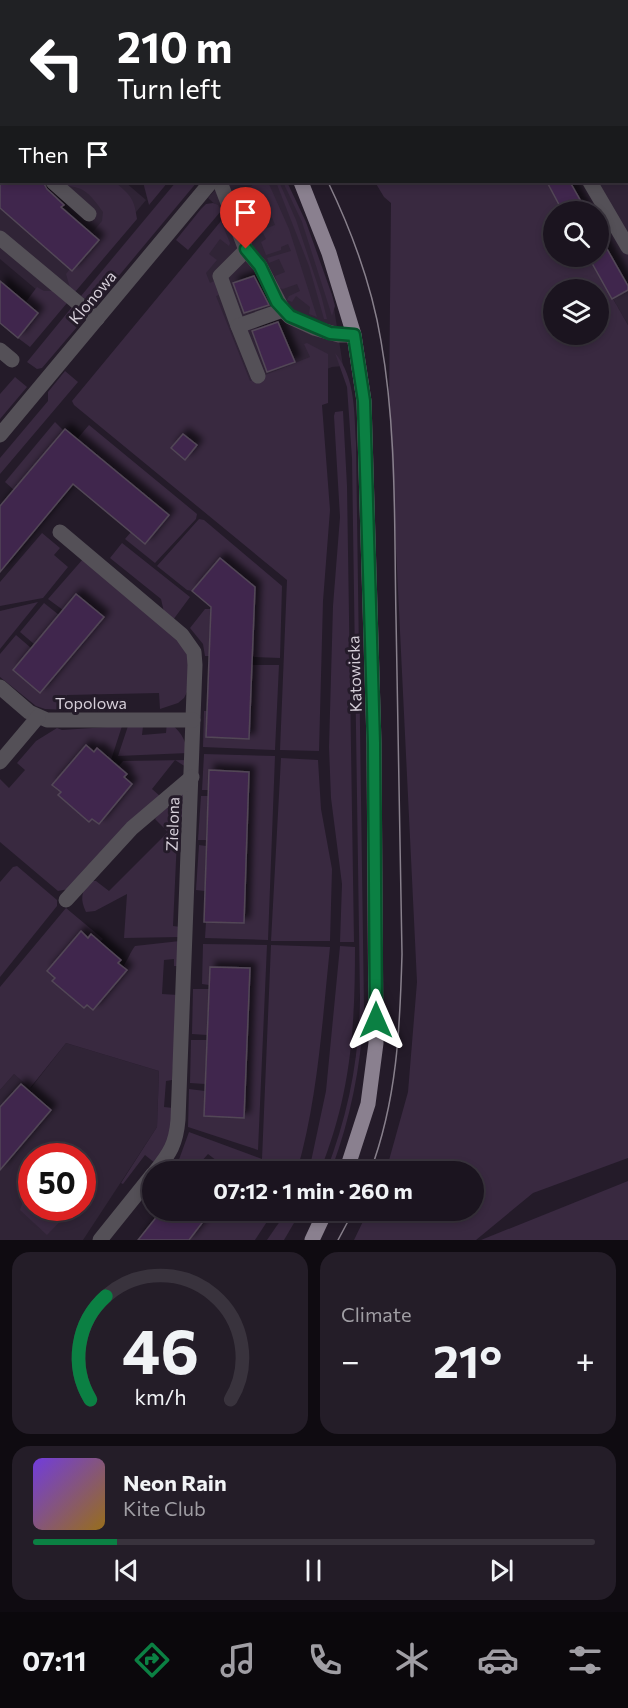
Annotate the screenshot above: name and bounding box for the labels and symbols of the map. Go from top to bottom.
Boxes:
pin [220,187,271,249]
street label: Klonowa [64,266,120,328]
street label: Katowicka [343,635,365,713]
street label: Topolowa [55,693,127,712]
street label: Zielona [162,796,182,852]
position arrow [344,988,408,1052]
speed limit sign: 50 [18,1143,96,1221]

